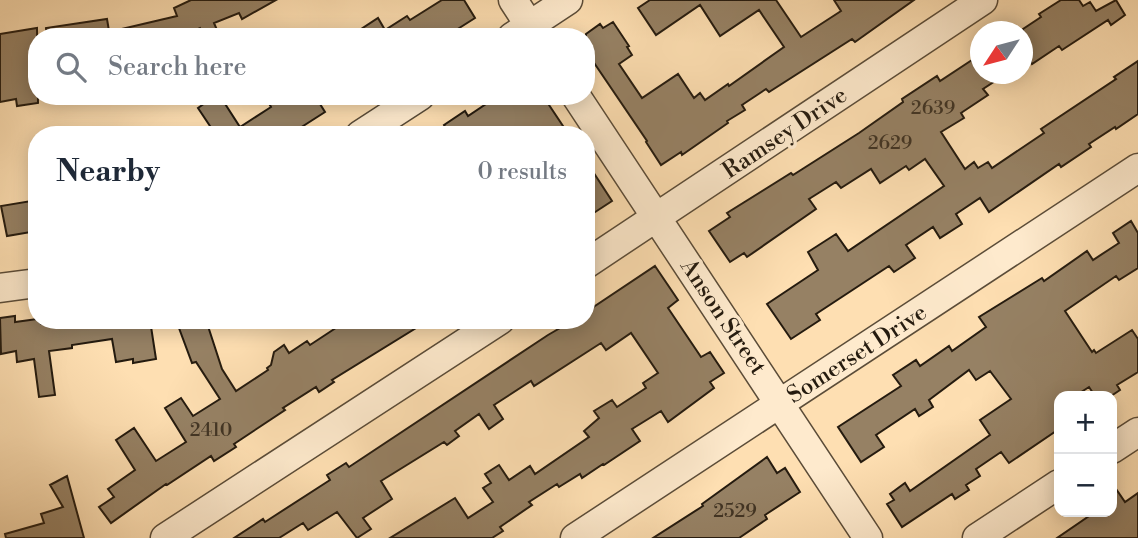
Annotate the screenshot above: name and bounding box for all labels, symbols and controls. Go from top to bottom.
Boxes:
north arrow [970,21,1033,84]
search box [28,28,595,105]
icon: search [52,48,90,86]
text: Search here [108,51,247,83]
street label: Ramsey Drive [717,81,853,185]
house number: 2639 [911,96,955,120]
house number: 2629 [868,131,912,155]
text: Nearby [56,153,160,191]
text: 0 results [477,158,567,186]
street label: Anson Street [674,253,772,380]
street label: Somerset Drive [782,298,932,410]
map controls [1054,391,1117,517]
button: + [1054,391,1117,454]
house number: 2410 [190,418,232,442]
button: − [1054,454,1117,517]
house number: 2529 [713,499,757,523]

